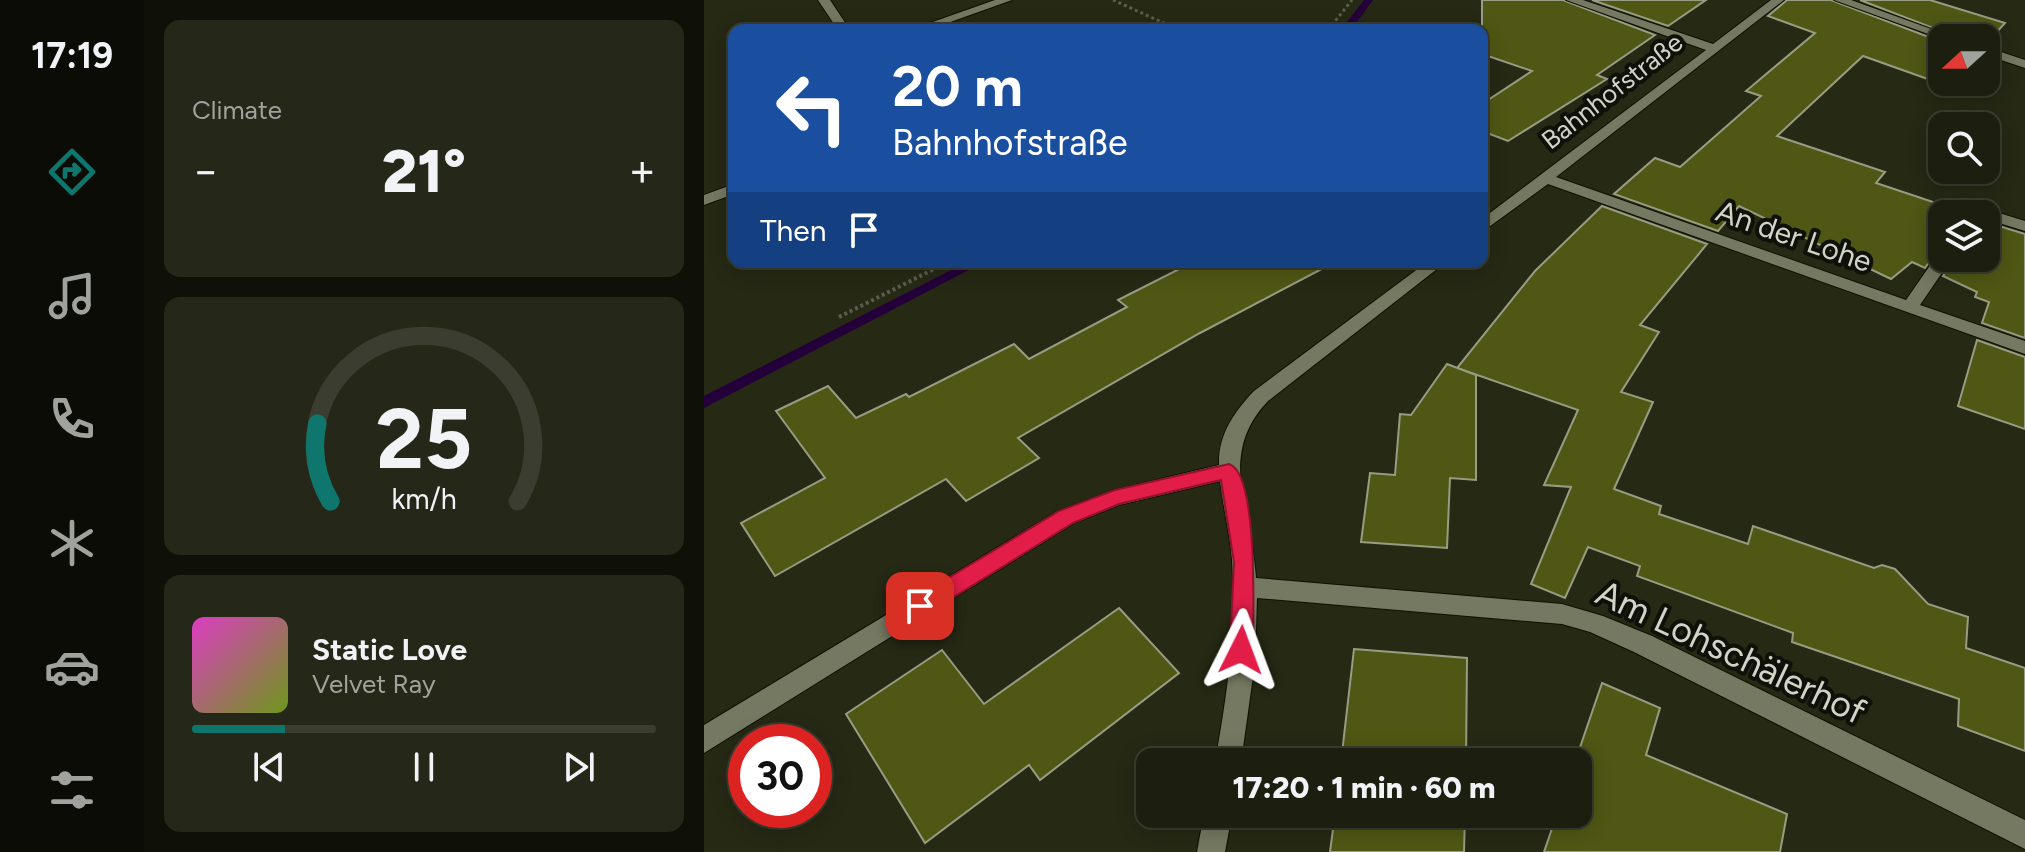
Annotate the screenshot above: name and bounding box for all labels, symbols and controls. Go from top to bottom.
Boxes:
north arrow [1928,24,2000,96]
map controls [1928,24,2000,272]
street label: Bahnhofstraße [1535,26,1689,156]
text: 17:19 [31,34,113,77]
text: 20 m [892,53,1023,120]
icon: left [760,56,864,160]
text: Climate [192,94,282,126]
button: search [1928,112,2000,184]
text: Bahnhofstraße [892,121,1128,164]
text: 21° [382,135,466,207]
icon: directions [44,144,100,200]
text: − [192,144,219,197]
text: + [629,144,656,197]
street label: An der Lohe [1711,192,1877,280]
button: layers [1928,200,2000,272]
icon: arrive [842,208,886,252]
text: Then [760,212,826,249]
icon: music [44,268,100,324]
text: 25 [376,389,472,489]
icon: phone [44,391,100,447]
text: km/h [391,482,457,516]
icon: climate [44,515,100,571]
street label: Am Lohschälerhof [1589,571,1873,734]
pin [886,572,954,640]
icon: arrive [898,584,942,628]
position arrow [1199,608,1283,692]
text: Static Love [312,631,467,668]
icon: car [44,639,100,695]
text: Velvet Ray [312,668,436,700]
speed limit sign: 30 [728,724,832,828]
icon: previous [247,745,291,789]
icon: pause [402,745,446,789]
icon: next [557,745,601,789]
icon: filters [44,762,100,818]
text: 17:20 · 1 min · 60 m [1233,769,1495,806]

